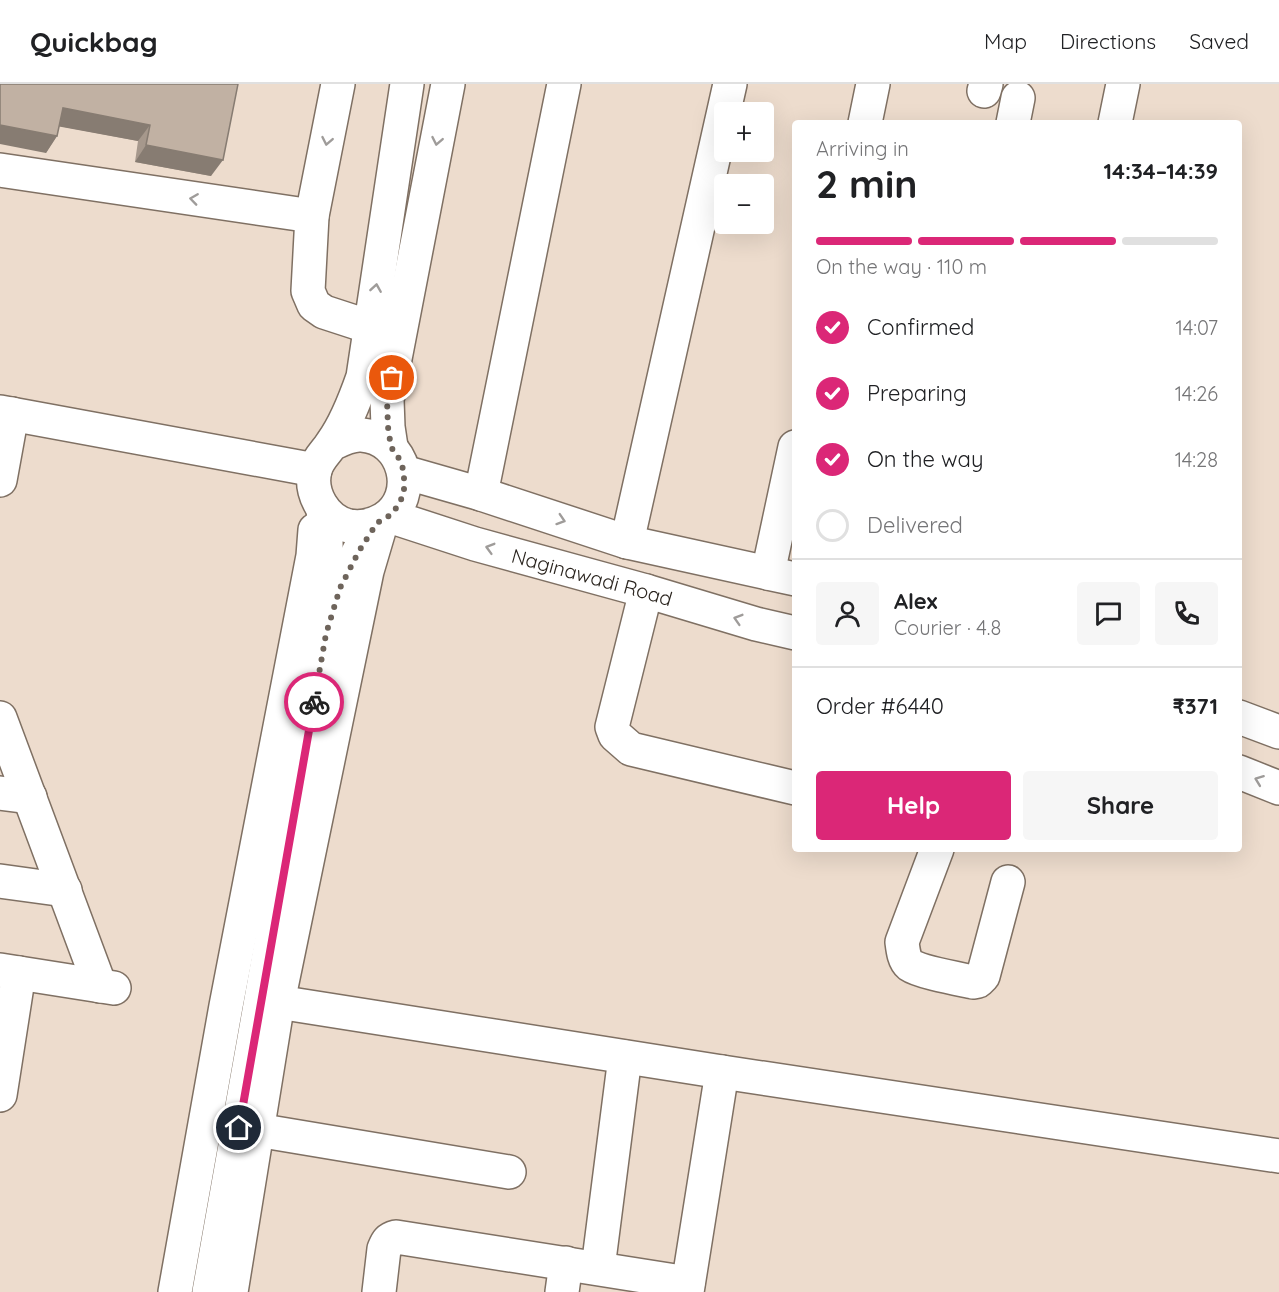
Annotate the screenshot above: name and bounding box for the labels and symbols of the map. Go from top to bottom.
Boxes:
one-way arrow [321,136,334,146]
one-way arrow [431,136,444,146]
one-way arrow [190,194,199,206]
one-way arrow [370,284,382,293]
pin [366,352,417,403]
one-way arrow [555,513,566,525]
street label: Naginawadi Road [509,542,676,611]
one-way arrow [485,543,496,555]
one-way arrow [733,614,744,626]
courier [284,672,344,732]
one-way arrow [1254,775,1265,787]
pin [213,1102,264,1153]

